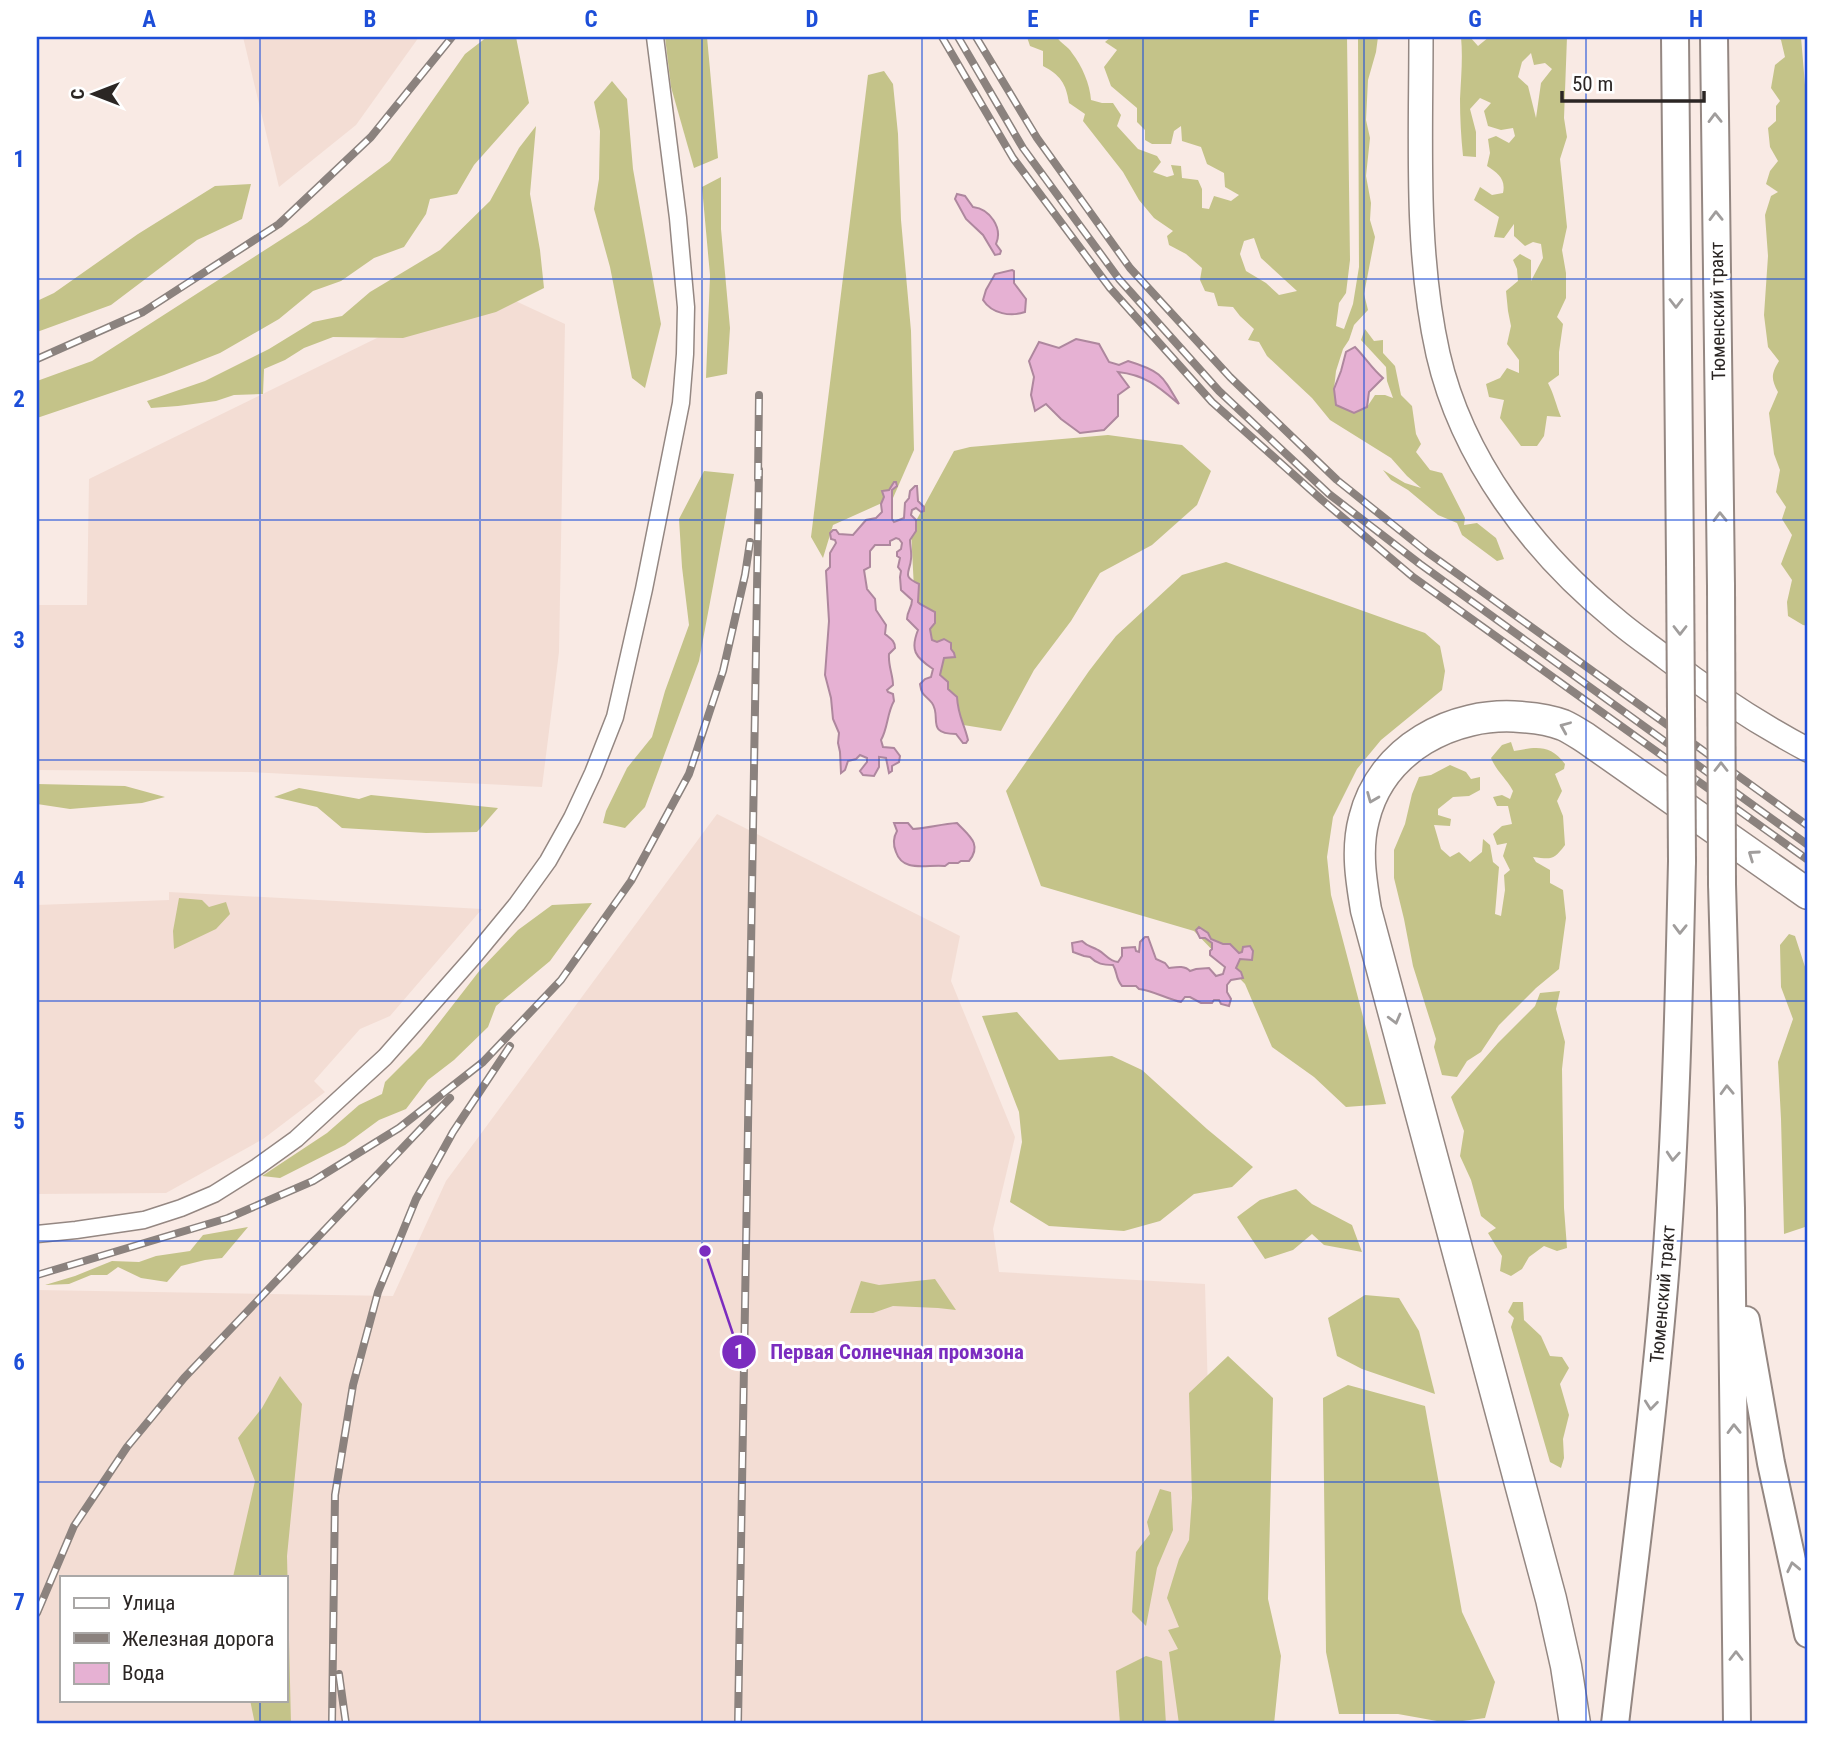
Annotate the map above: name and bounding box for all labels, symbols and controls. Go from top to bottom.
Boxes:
text: A [142,6,156,33]
text: B [364,6,376,33]
text: C [584,6,598,33]
text: D [806,6,819,33]
text: E [1027,6,1039,33]
text: F [1249,6,1260,33]
text: G [1468,6,1482,33]
text: H [1689,6,1703,33]
north arrow [60,60,130,130]
scale bar [1562,60,1703,104]
text: 50 m [1572,72,1613,96]
text: С [66,88,89,99]
one-way arrow [1707,112,1723,122]
text: 1 [13,146,25,173]
one-way arrow [1708,211,1724,221]
street label: Тюменский тракт [1705,242,1730,380]
one-way arrow [1669,297,1684,308]
text: 2 [13,386,25,413]
one-way arrow [1712,512,1728,522]
one-way arrow [1672,625,1688,635]
text: 3 [13,627,25,654]
one-way arrow [1559,722,1571,736]
one-way arrow [1713,761,1729,771]
one-way arrow [1366,791,1380,803]
one-way arrow [1748,851,1761,863]
text: 4 [13,867,25,894]
one-way arrow [1673,924,1688,935]
one-way arrow [1387,1013,1401,1025]
one-way arrow [1720,1085,1735,1096]
text: 5 [13,1108,25,1135]
one-way arrow [1666,1151,1681,1162]
street label: Тюменский тракт [1645,1224,1680,1364]
callout: Первая Солнечная промзона [722,1331,1038,1373]
text: 1 [734,1340,744,1364]
text: Первая Солнечная промзона [770,1340,1024,1364]
text: 6 [13,1349,25,1376]
one-way arrow [1644,1400,1659,1411]
one-way arrow [1726,1423,1742,1433]
one-way arrow [1787,1561,1802,1573]
legend [60,1576,287,1702]
text: 7 [13,1589,25,1616]
text: Улица [122,1591,175,1615]
text: Железная дорога [122,1627,274,1651]
one-way arrow [1729,1650,1744,1661]
text: Вода [122,1661,165,1685]

